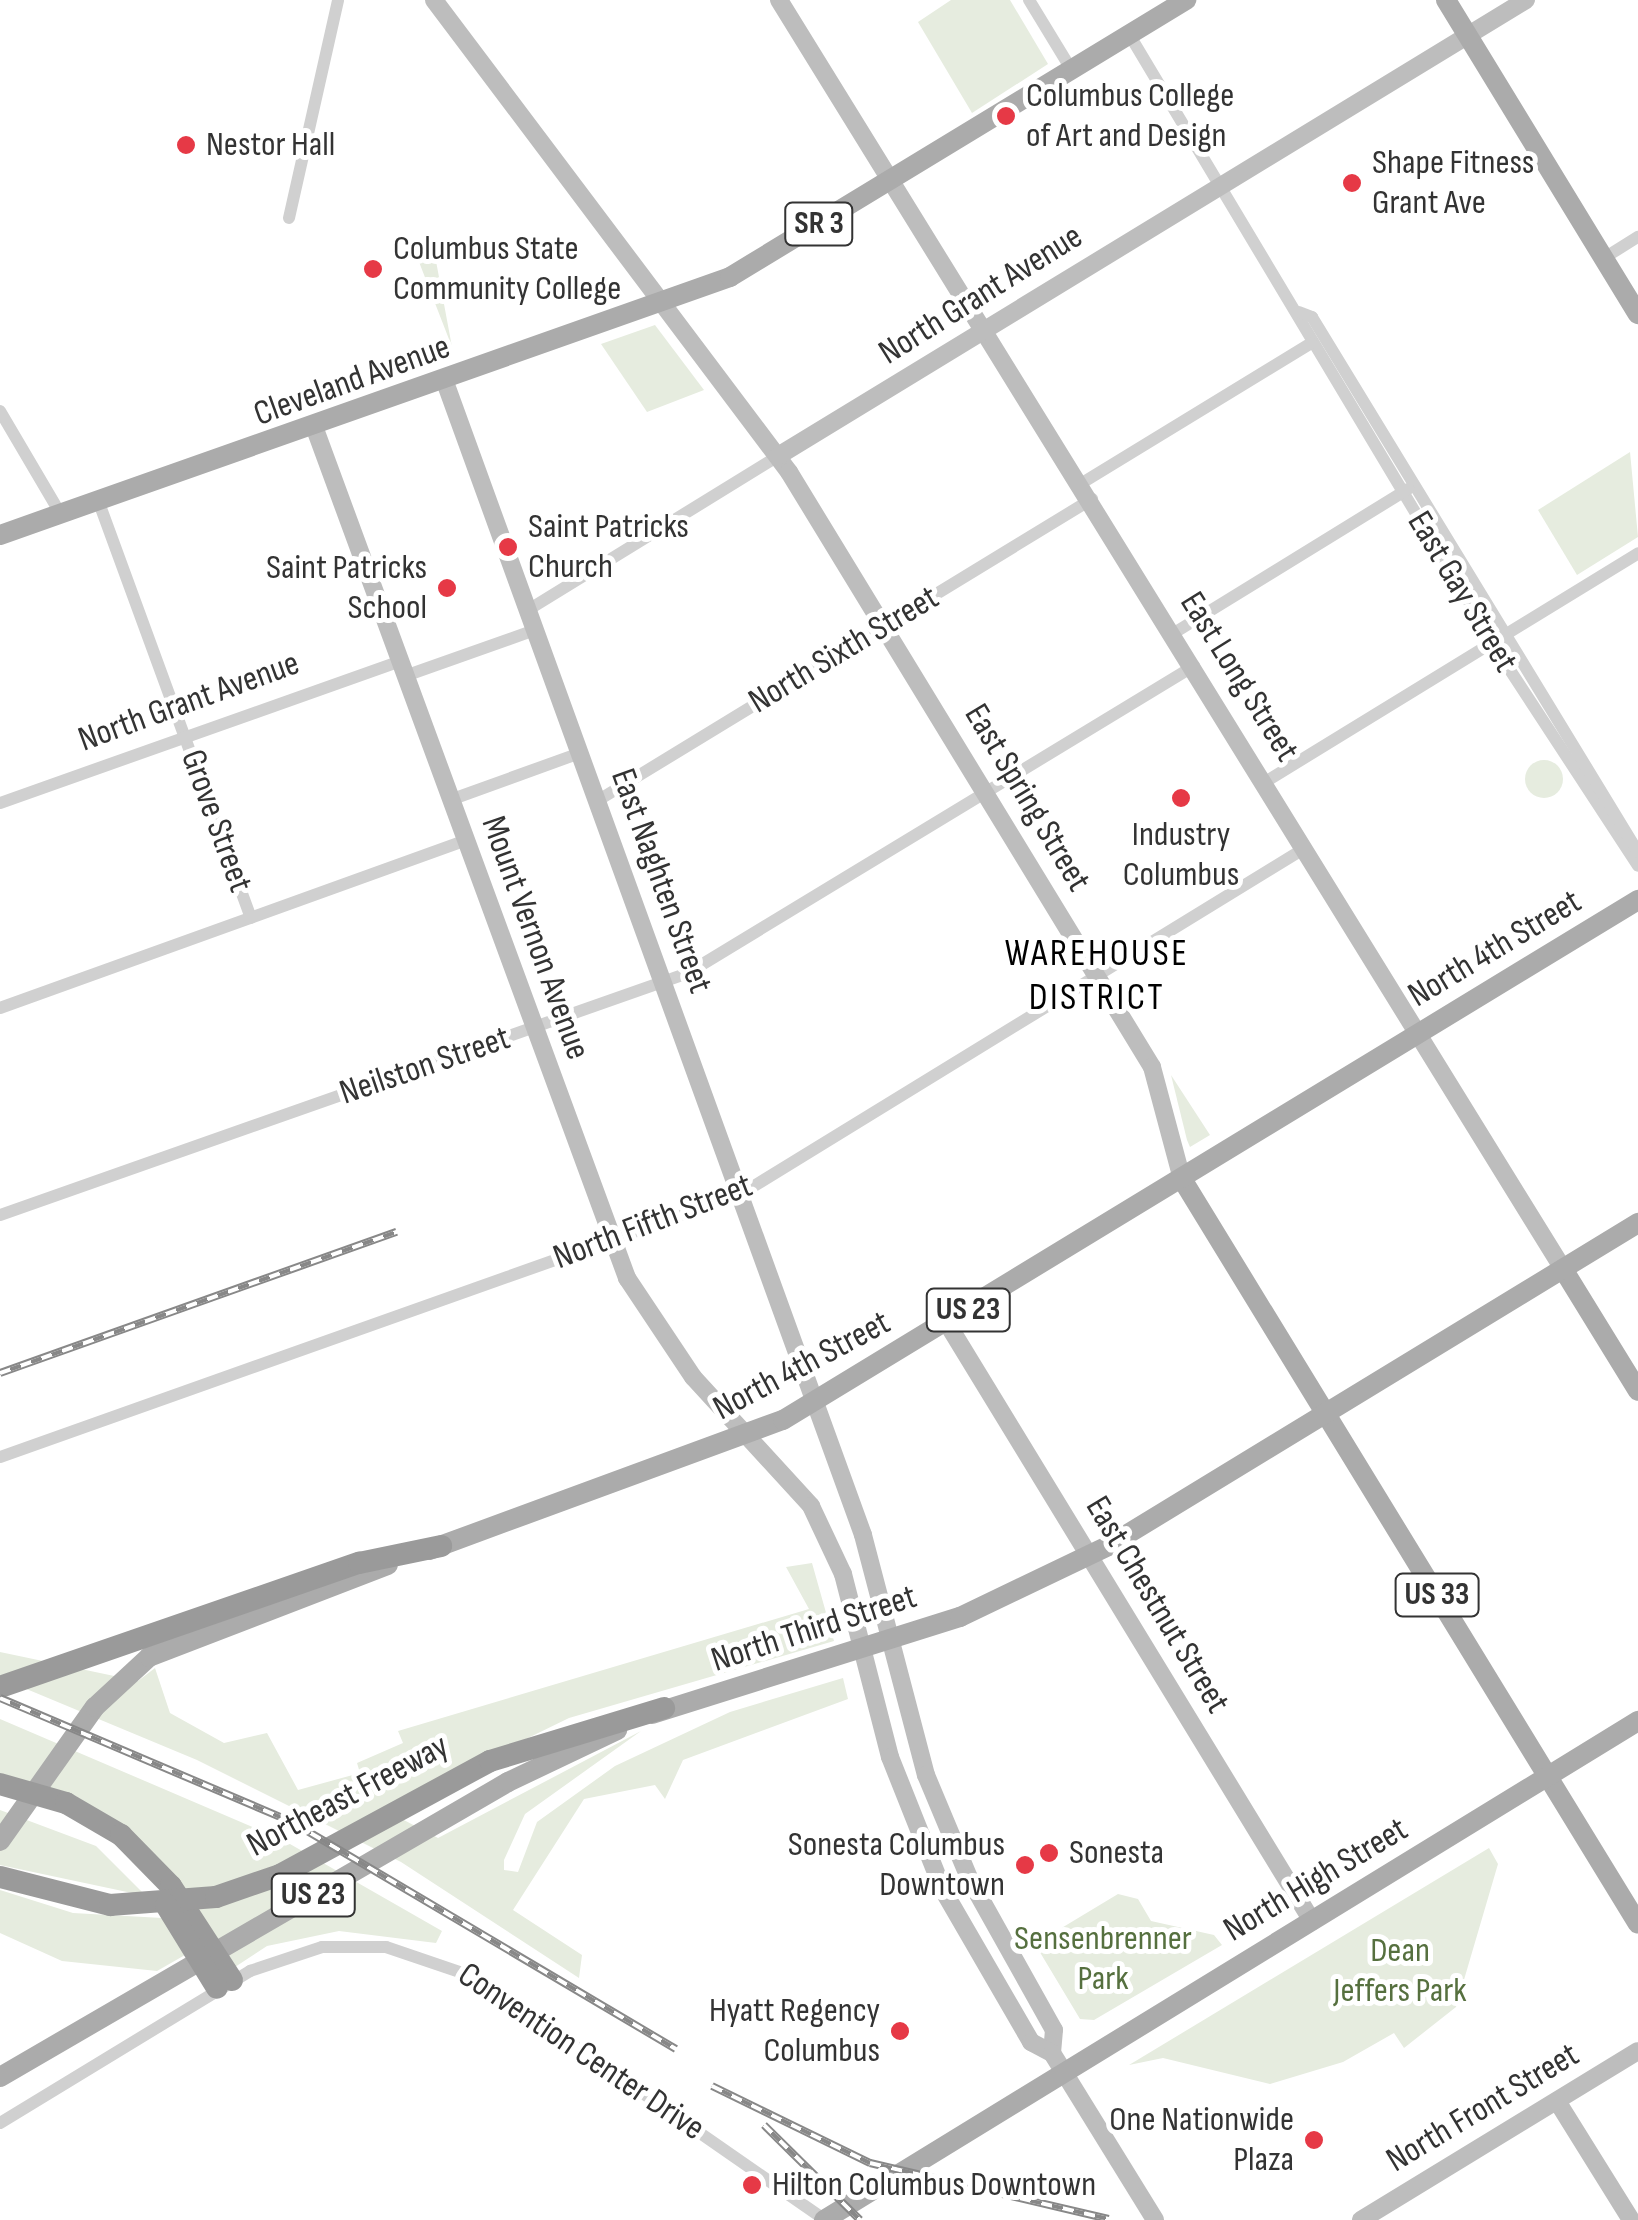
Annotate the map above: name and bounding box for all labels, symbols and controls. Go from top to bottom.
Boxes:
place label: Columbus College of Art and Design [1026,75,1234,157]
marker: Columbus College of Art and Design [995,105,1017,127]
place label: Nestor Hall [206,124,335,166]
marker: Nestor Hall [175,134,197,156]
place label: Shape Fitness Grant Ave [1372,142,1534,224]
marker: Shape Fitness Grant Ave [1341,172,1363,194]
road number: SR 3 [784,197,854,251]
street label: North Grant Avenue [872,216,1090,374]
place label: Columbus State Community College [393,228,621,310]
marker: Columbus State Community College [362,258,384,280]
street label: Cleveland Avenue [248,326,456,436]
street label: East Gay Street [1398,504,1526,680]
place label: Saint Patricks Church [528,506,689,588]
marker: Saint Patricks Church [497,536,519,558]
place label: Saint Patricks School [266,547,427,629]
marker: Saint Patricks School [436,577,458,599]
street label: North Sixth Street [742,577,946,723]
street label: East Long Street [1170,585,1308,769]
street label: North Grant Avenue [73,643,305,761]
street label: East Spring Street [955,697,1099,899]
street label: Grove Street [171,744,261,898]
street label: East Naghten Street [601,763,721,999]
marker: Industry Columbus [1170,787,1192,809]
street label: Mount Vernon Avenue [472,811,598,1065]
place label: Industry Columbus [1123,814,1239,896]
street label: North 4th Street [1401,881,1589,1017]
district label: WAREHOUSE DISTRICT [1005,931,1189,1021]
street label: Neilston Street [335,1017,515,1115]
street label: North Fifth Street [548,1165,758,1279]
road number: US 23 [926,1283,1010,1337]
street label: North 4th Street [707,1302,897,1430]
street label: East Chestnut Street [1076,1489,1238,1721]
road number: US 33 [1394,1568,1480,1622]
street label: North Third Street [706,1576,922,1682]
street label: Northeast Freeway [240,1725,456,1867]
street label: North High Street [1217,1809,1415,1951]
place label: Sonesta Columbus Downtown [788,1824,1005,1906]
place label: Sonesta [1069,1832,1164,1874]
marker: Sonesta [1038,1842,1060,1864]
marker: Sonesta Columbus Downtown [1014,1854,1036,1876]
road number: US 23 [270,1868,356,1922]
park label: Sensenbrenner Park [1014,1918,1192,2000]
park label: Dean Jeffers Park [1333,1930,1467,2012]
street label: Convention Center Drive [450,1954,712,2150]
place label: Hyatt Regency Columbus [709,1990,880,2072]
marker: Hyatt Regency Columbus [889,2020,911,2042]
street label: North Front Street [1379,2034,1587,2182]
place label: One Nationwide Plaza [1109,2099,1294,2181]
marker: One Nationwide Plaza [1303,2129,1325,2151]
place label: Hilton Columbus Downtown [772,2164,1096,2206]
marker: Hilton Columbus Downtown [741,2174,763,2196]

